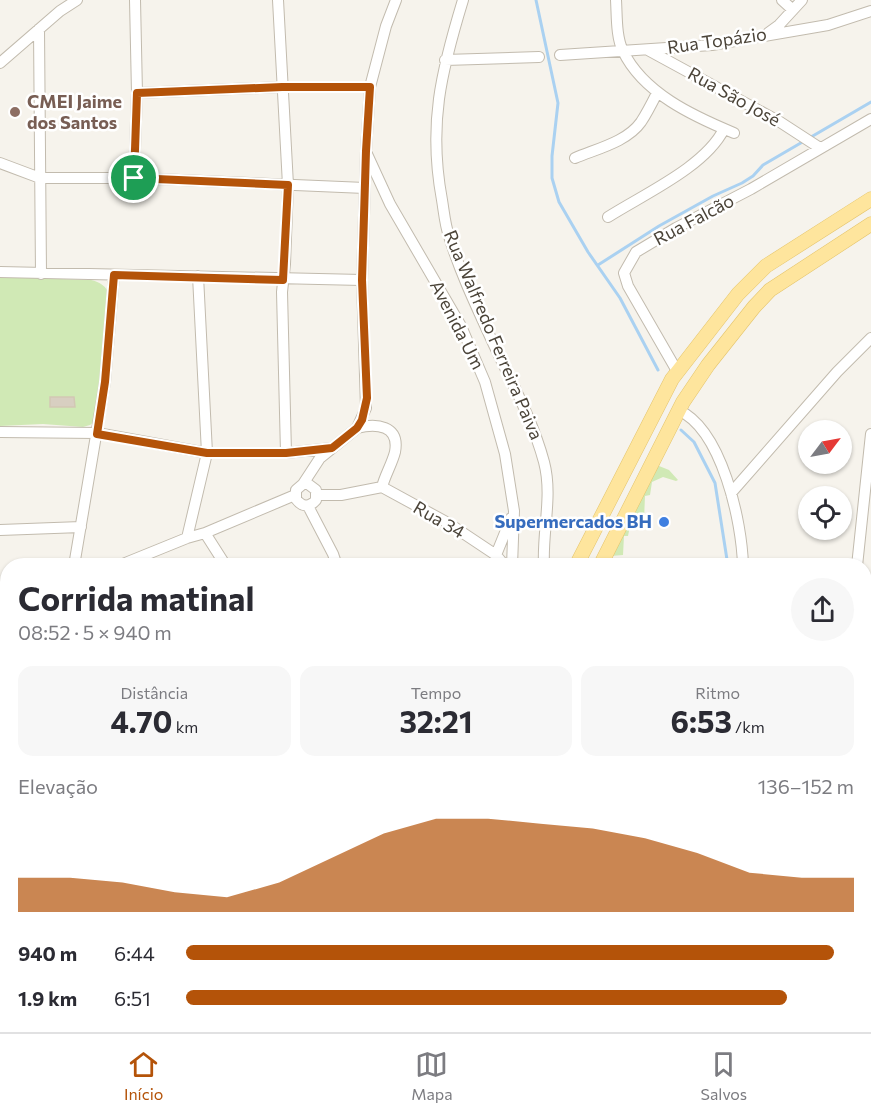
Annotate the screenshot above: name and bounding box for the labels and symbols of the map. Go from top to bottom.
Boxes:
street label: Rua Topázio [666,22,768,58]
street label: Rua São José [684,62,785,131]
place label: CMEI Jaime dos Santos [27,90,122,133]
marker: CMEI Jaime dos Santos [8,105,22,119]
pin [108,152,159,203]
street label: Rua Falcão [650,189,737,249]
street label: Rua Walfredo Ferreira Paiva [440,226,548,443]
street label: Avenida Um [426,276,490,373]
north arrow [798,420,852,474]
street label: Rua 34 [410,496,469,543]
place label: Supermercados BH [494,510,652,532]
marker: Supermercados BH [657,515,671,529]

